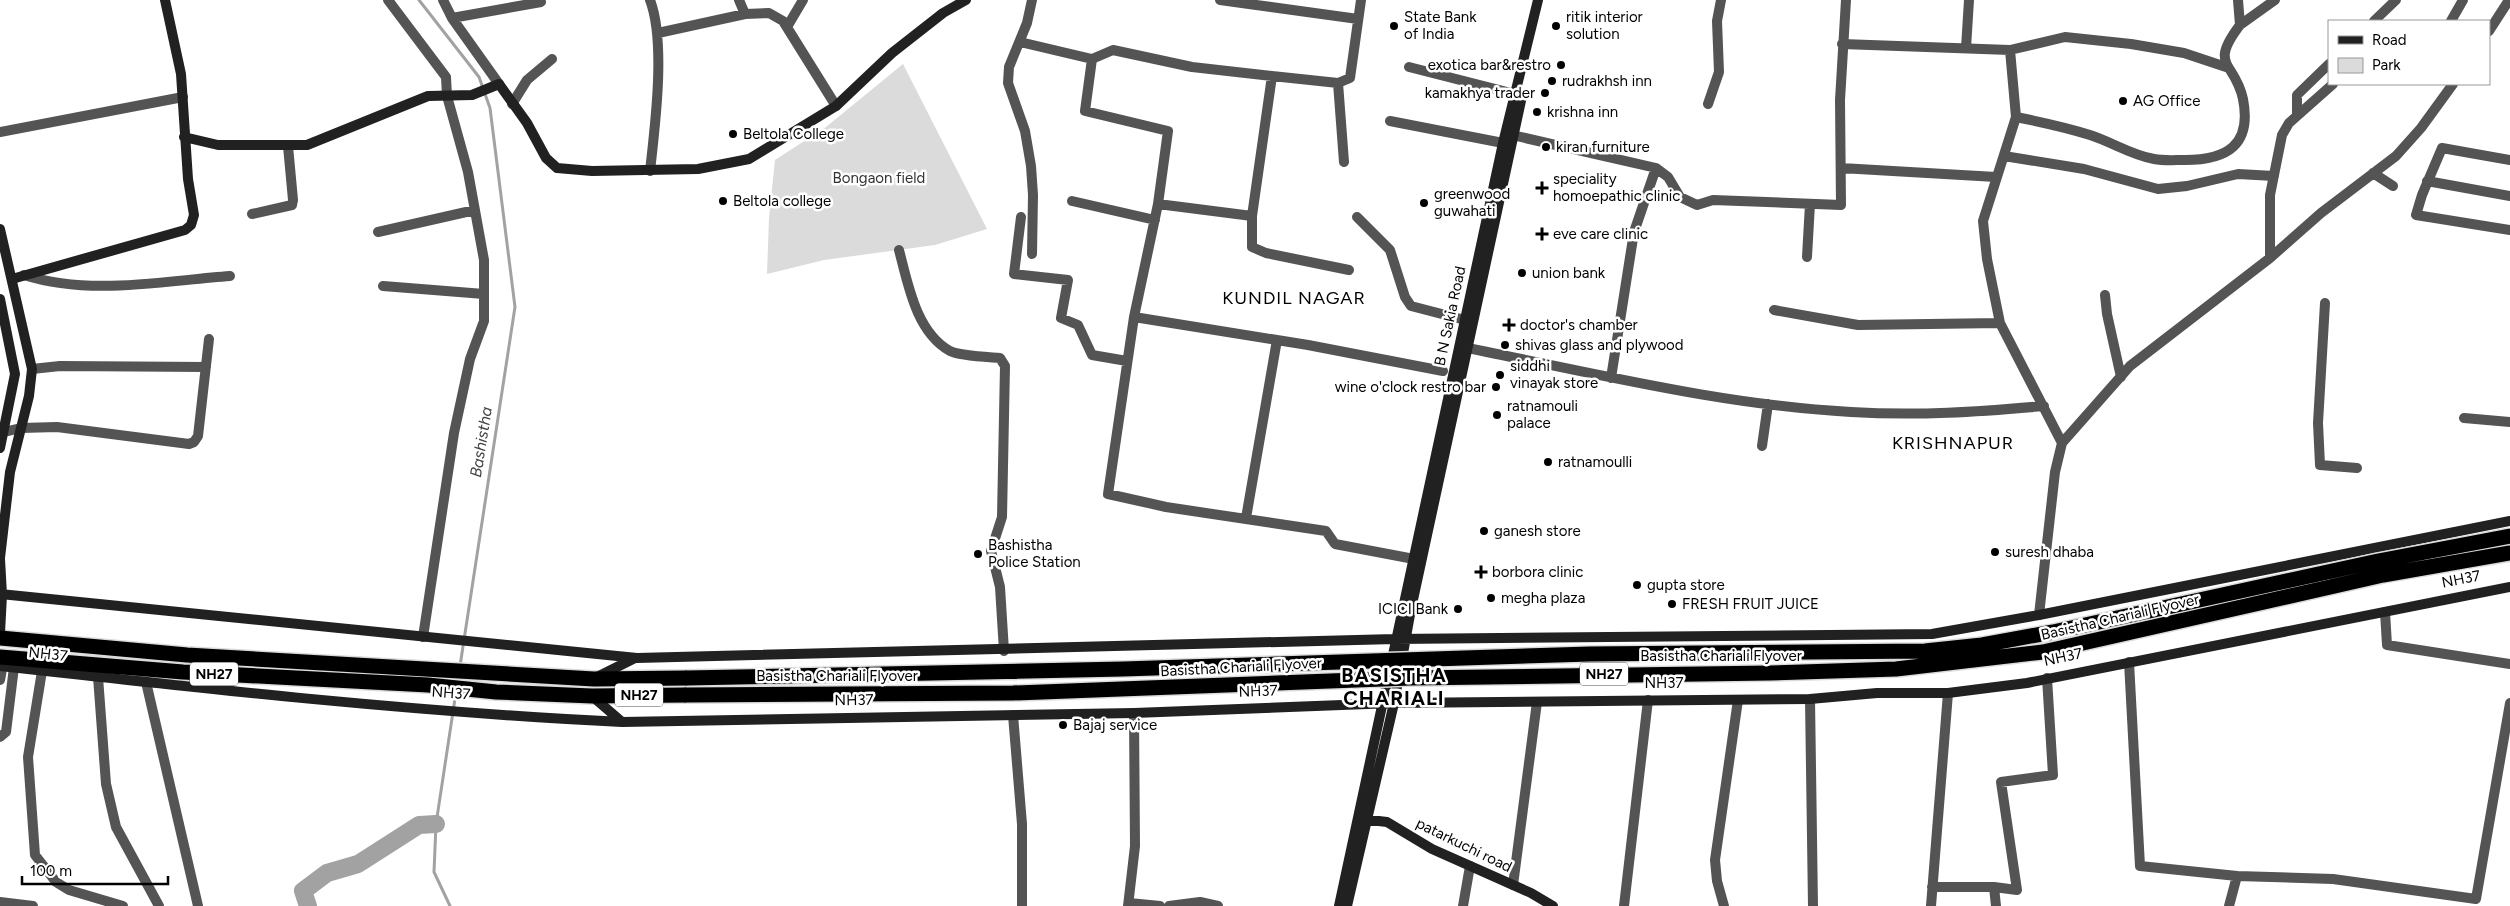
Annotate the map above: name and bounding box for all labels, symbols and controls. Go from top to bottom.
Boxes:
place label: State Bank of India [1404,8,1477,43]
place label: ritik interior solution [1566,8,1643,43]
marker: State Bank of India [1388,20,1400,32]
marker: ritik interior solution [1550,20,1562,32]
legend [2328,20,2490,85]
text: Road [2372,31,2407,49]
place label: exotica bar&restro [1428,56,1551,74]
text: Park [2372,56,2401,74]
marker: exotica bar&restro [1555,59,1567,71]
place label: rudrakhsh inn [1562,72,1652,90]
marker: rudrakhsh inn [1546,75,1558,87]
place label: kamakhya trader [1425,84,1535,102]
marker: kamakhya trader [1539,87,1551,99]
place label: AG Office [2133,92,2200,110]
marker: AG Office [2117,95,2129,107]
place label: krishna inn [1547,103,1618,121]
marker: krishna inn [1531,106,1543,118]
place label: Beltola College [743,125,844,143]
marker: Beltola College [727,128,739,140]
place label: kiran furniture [1556,138,1650,156]
marker: kiran furniture [1540,141,1552,153]
park label: Bongaon field [833,169,925,187]
place label: speciality homoepathic clinic [1553,170,1680,205]
marker: speciality homoepathic clinic [1535,181,1549,195]
place label: greenwood guwahati [1434,185,1510,220]
place label: Beltola college [733,192,831,210]
marker: Beltola college [717,195,729,207]
marker: greenwood guwahati [1418,197,1430,209]
place label: eve care clinic [1553,225,1648,243]
marker: eve care clinic [1535,227,1549,241]
street label: B N Sakia Road [1431,264,1469,368]
place label: union bank [1532,264,1606,282]
marker: union bank [1516,267,1528,279]
district label: KUNDIL NAGAR [1222,287,1366,309]
place label: doctor's chamber [1520,316,1638,334]
marker: doctor's chamber [1502,318,1516,332]
place label: shivas glass and plywood [1515,336,1684,354]
marker: shivas glass and plywood [1499,339,1511,351]
place label: siddhi vinayak store [1510,357,1598,392]
marker: siddhi vinayak store [1494,369,1506,381]
place label: wine o'clock restro bar [1335,378,1486,396]
marker: wine o'clock restro bar [1490,381,1502,393]
place label: ratnamouli palace [1507,397,1578,432]
water label: Bashistha [466,405,496,479]
marker: ratnamouli palace [1491,409,1503,421]
district label: KRISHNAPUR [1892,432,2014,454]
place label: ratnamoulli [1558,453,1632,471]
marker: ratnamoulli [1542,456,1554,468]
place label: ganesh store [1494,522,1581,540]
marker: ganesh store [1478,525,1490,537]
place label: Bashistha Police Station [988,536,1081,571]
place label: suresh dhaba [2005,543,2094,561]
marker: suresh dhaba [1989,546,2001,558]
marker: Bashistha Police Station [972,548,984,560]
place label: borbora clinic [1492,563,1583,581]
marker: borbora clinic [1474,565,1488,579]
street label: NH37 [2440,566,2482,592]
place label: gupta store [1647,576,1725,594]
marker: gupta store [1631,579,1643,591]
place label: megha plaza [1501,589,1585,607]
street label: Basistha Chariali Flyover [2039,590,2201,644]
marker: megha plaza [1485,592,1497,604]
place label: FRESH FRUIT JUICE [1682,595,1819,613]
marker: FRESH FRUIT JUICE [1666,598,1678,610]
place label: ICICI Bank [1378,600,1449,618]
marker: ICICI Bank [1452,603,1464,615]
street label: NH37 [28,643,68,665]
street label: NH37 [2042,644,2084,670]
street label: Basistha Chariali Flyover [1640,647,1802,665]
street label: Basistha Chariali Flyover [1160,654,1322,680]
road number: NH27 [190,662,238,686]
road number: NH27 [1580,662,1628,686]
district label: BASISTHA CHARIALI [1341,663,1447,710]
street label: Basistha Chariali Flyover [756,667,918,685]
street label: NH37 [1644,674,1684,692]
street label: NH37 [1238,681,1278,701]
street label: NH37 [431,683,471,703]
road number: NH27 [615,684,663,706]
street label: NH37 [834,691,874,709]
place label: Bajaj service [1073,716,1157,734]
marker: Bajaj service [1057,719,1069,731]
street label: patarkuchi road [1413,814,1515,876]
scale bar [22,854,169,886]
text: 100 m [30,862,72,880]

